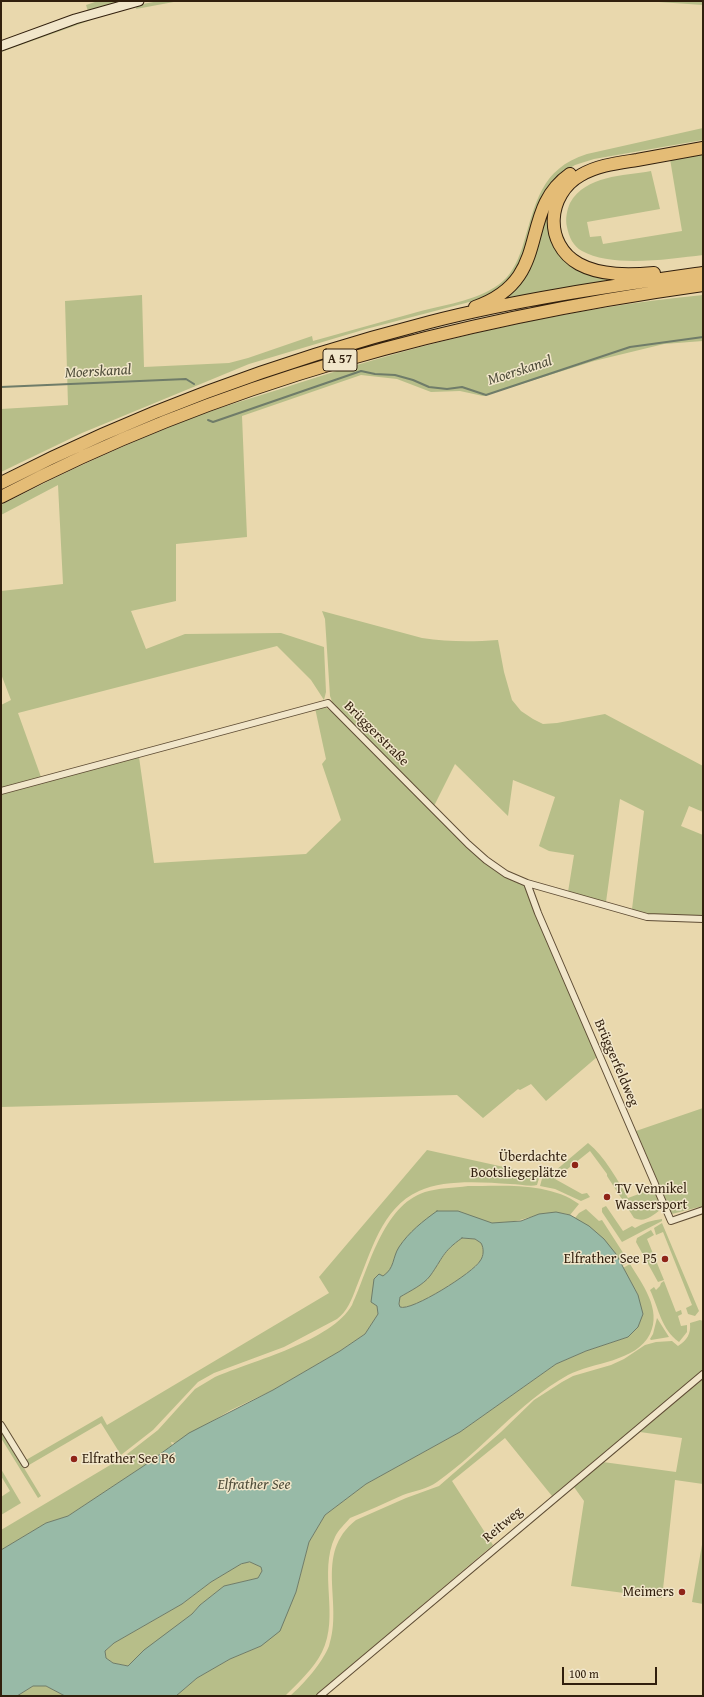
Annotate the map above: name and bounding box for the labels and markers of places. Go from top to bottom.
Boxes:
place label: Überdachte Bootsliegeplätze [471,1149,567,1182]
marker: Überdachte Bootsliegeplätze [570,1160,580,1170]
place label: TV Vennikel Wassersport [615,1181,687,1214]
marker: TV Vennikel Wassersport [602,1192,612,1202]
place label: Elfrather See P5 [564,1251,657,1267]
marker: Elfrather See P5 [660,1254,670,1264]
place label: Elfrather See P6 [82,1451,175,1467]
marker: Elfrather See P6 [69,1454,79,1464]
place label: Meimers [623,1584,674,1600]
marker: Meimers [677,1587,687,1597]

